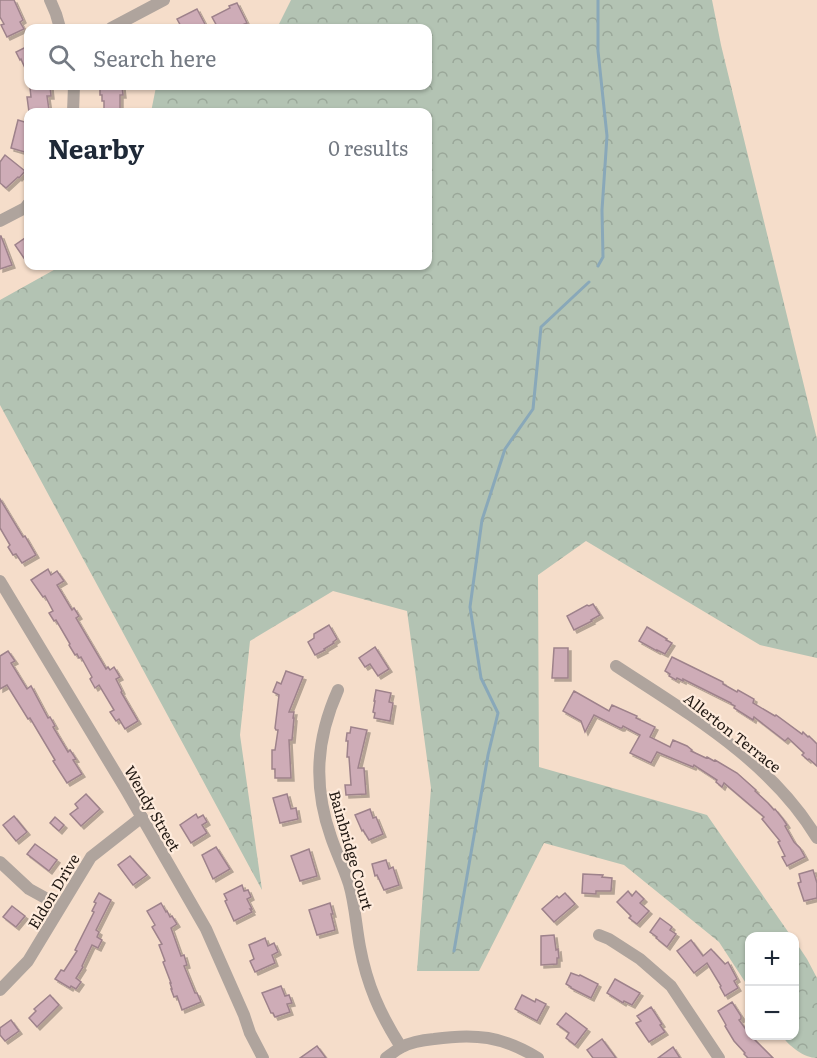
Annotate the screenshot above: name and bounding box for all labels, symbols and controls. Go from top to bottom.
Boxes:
search box [24,24,432,90]
icon: search [45,41,78,74]
text: Search here [93,41,216,74]
text: Nearby [48,128,144,167]
text: 0 results [328,132,408,162]
street label: Allerton Terrace [679,687,787,778]
street label: Wendy Street [119,761,187,855]
street label: Bainbridge Court [324,788,380,912]
street label: Eldon Drive [21,849,85,933]
map controls [745,932,799,1040]
button: + [745,932,799,986]
button: − [745,986,799,1040]

